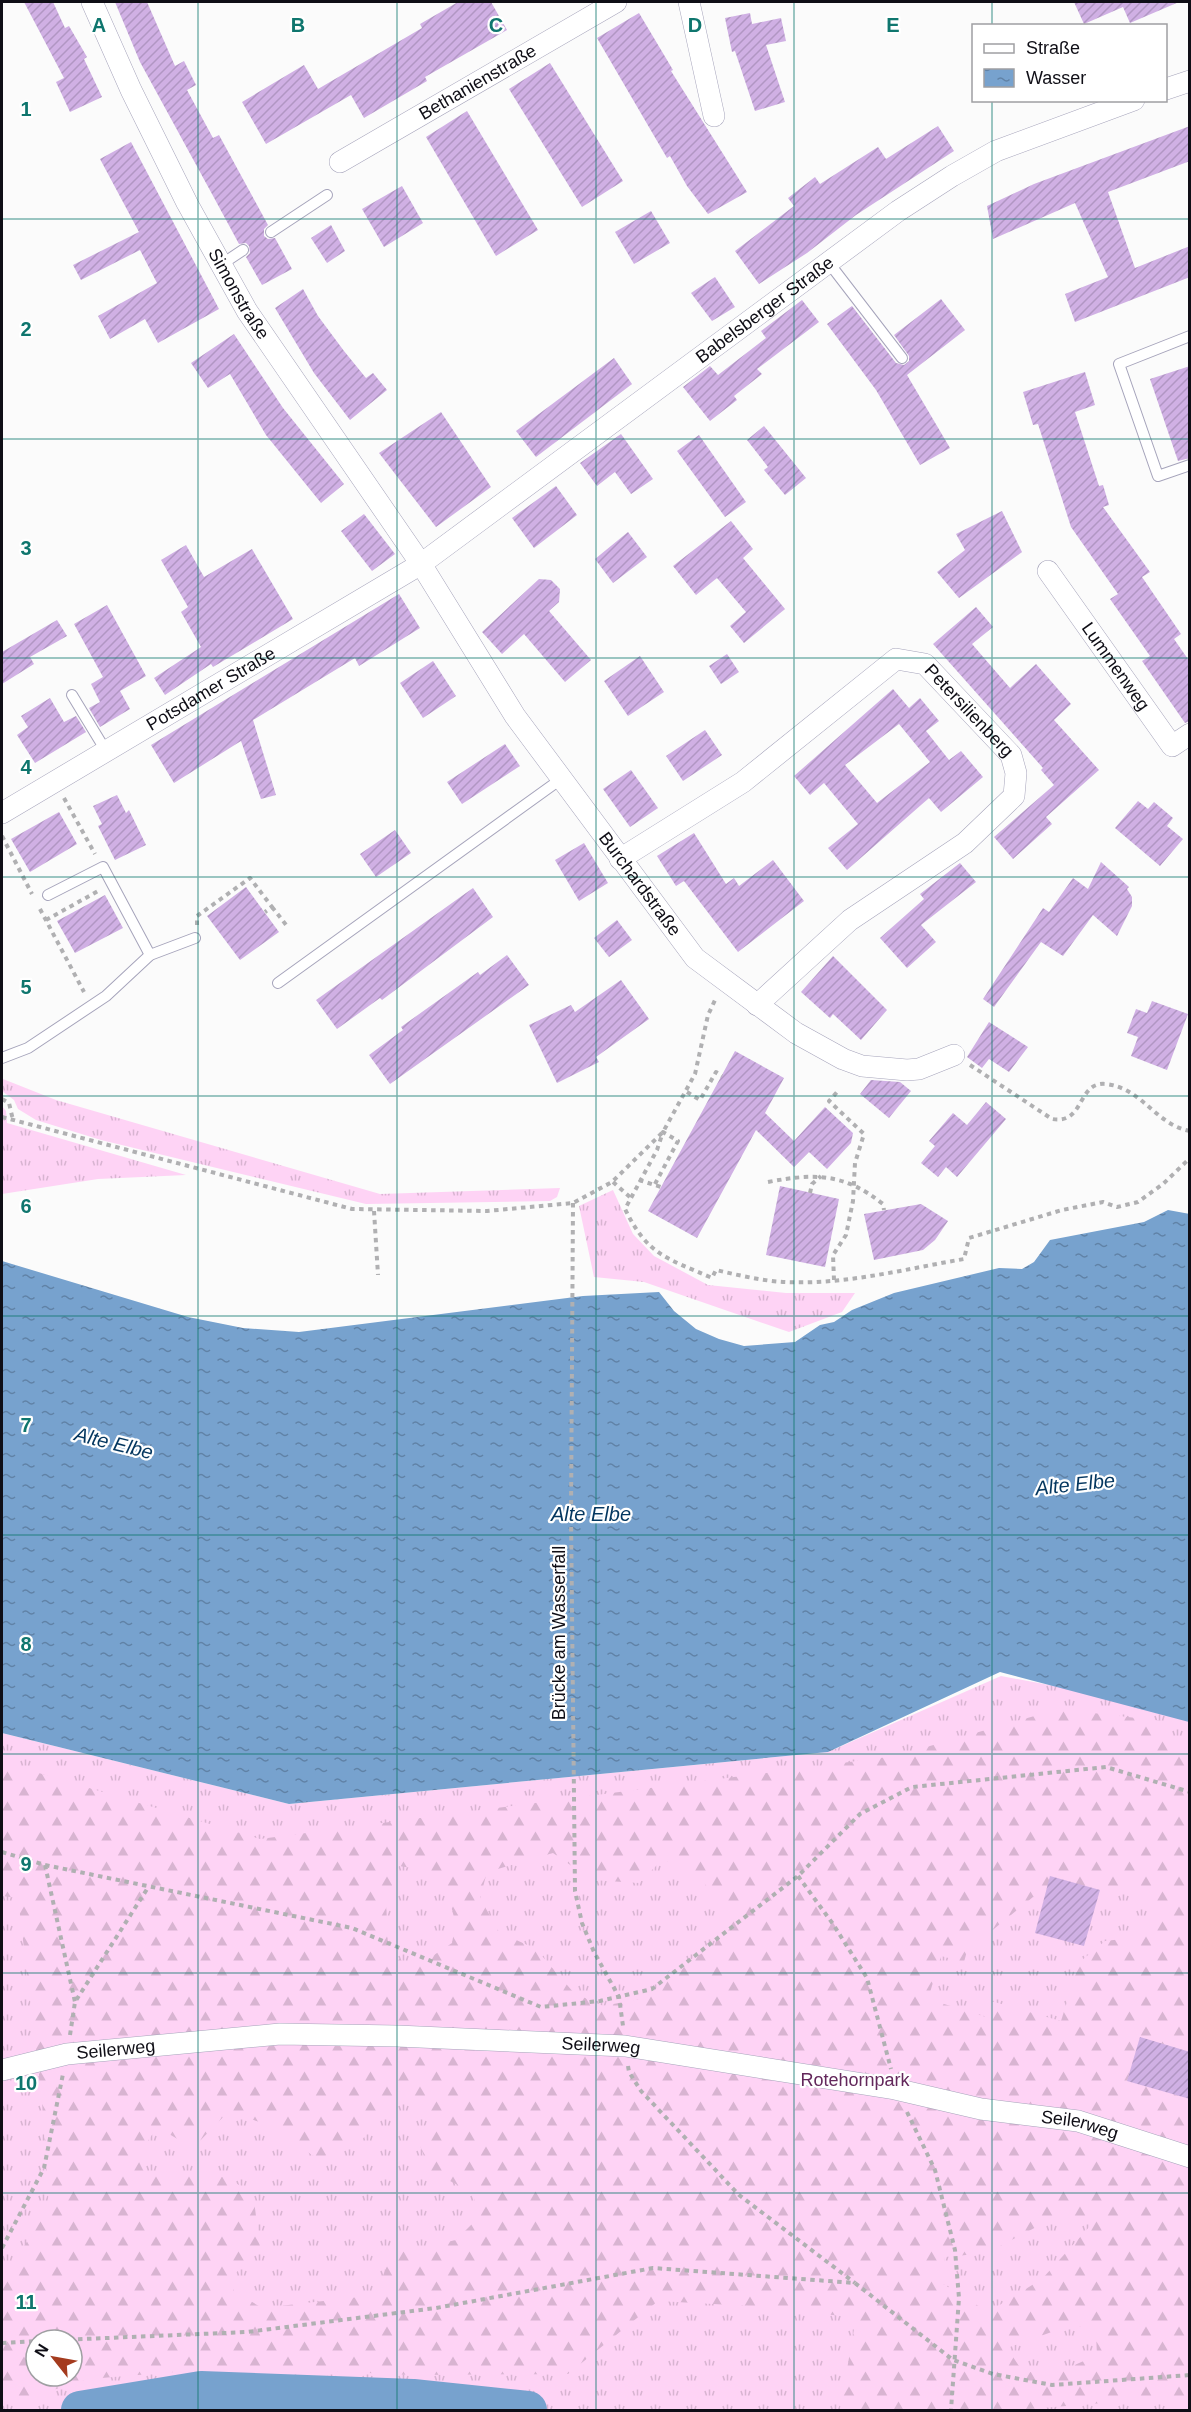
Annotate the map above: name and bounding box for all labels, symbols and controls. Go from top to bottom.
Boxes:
text: A [92,14,106,36]
text: B [291,14,305,36]
text: C [489,14,503,36]
text: D [688,14,702,36]
text: E [886,14,900,36]
legend [972,24,1167,102]
text: Straße [1026,38,1080,58]
street label: Bethanienstraße [415,40,540,124]
text: Wasser [1026,68,1086,88]
text: 1 [20,98,32,120]
street label: Simonstraße [204,245,273,343]
street label: Babelsberger Straße [692,252,837,367]
text: 2 [20,318,32,340]
text: 3 [20,537,32,559]
street label: Lummenweg [1078,619,1154,714]
street label: Potsdamer Straße [143,643,279,735]
street label: Petersilienberg [921,660,1018,761]
text: 4 [20,756,32,778]
street label: Burchardstraße [595,828,685,940]
text: 5 [20,976,32,998]
text: 6 [20,1195,32,1217]
text: 7 [20,1414,32,1436]
water label: Alte Elbe [72,1422,156,1463]
water label: Alte Elbe [1033,1469,1116,1499]
water label: Alte Elbe [550,1503,631,1525]
street label: Brücke am Wasserfall [549,1546,569,1720]
text: 8 [20,1633,32,1655]
text: 9 [20,1853,32,1875]
street label: Seilerweg [561,2033,642,2058]
street label: Seilerweg [76,2036,156,2063]
park label: Rotehornpark [800,2070,911,2090]
text: 10 [15,2072,37,2094]
street label: Seilerweg [1040,2107,1121,2143]
text: 11 [15,2291,37,2313]
north arrow [24,2328,84,2388]
text: N [31,2341,52,2360]

